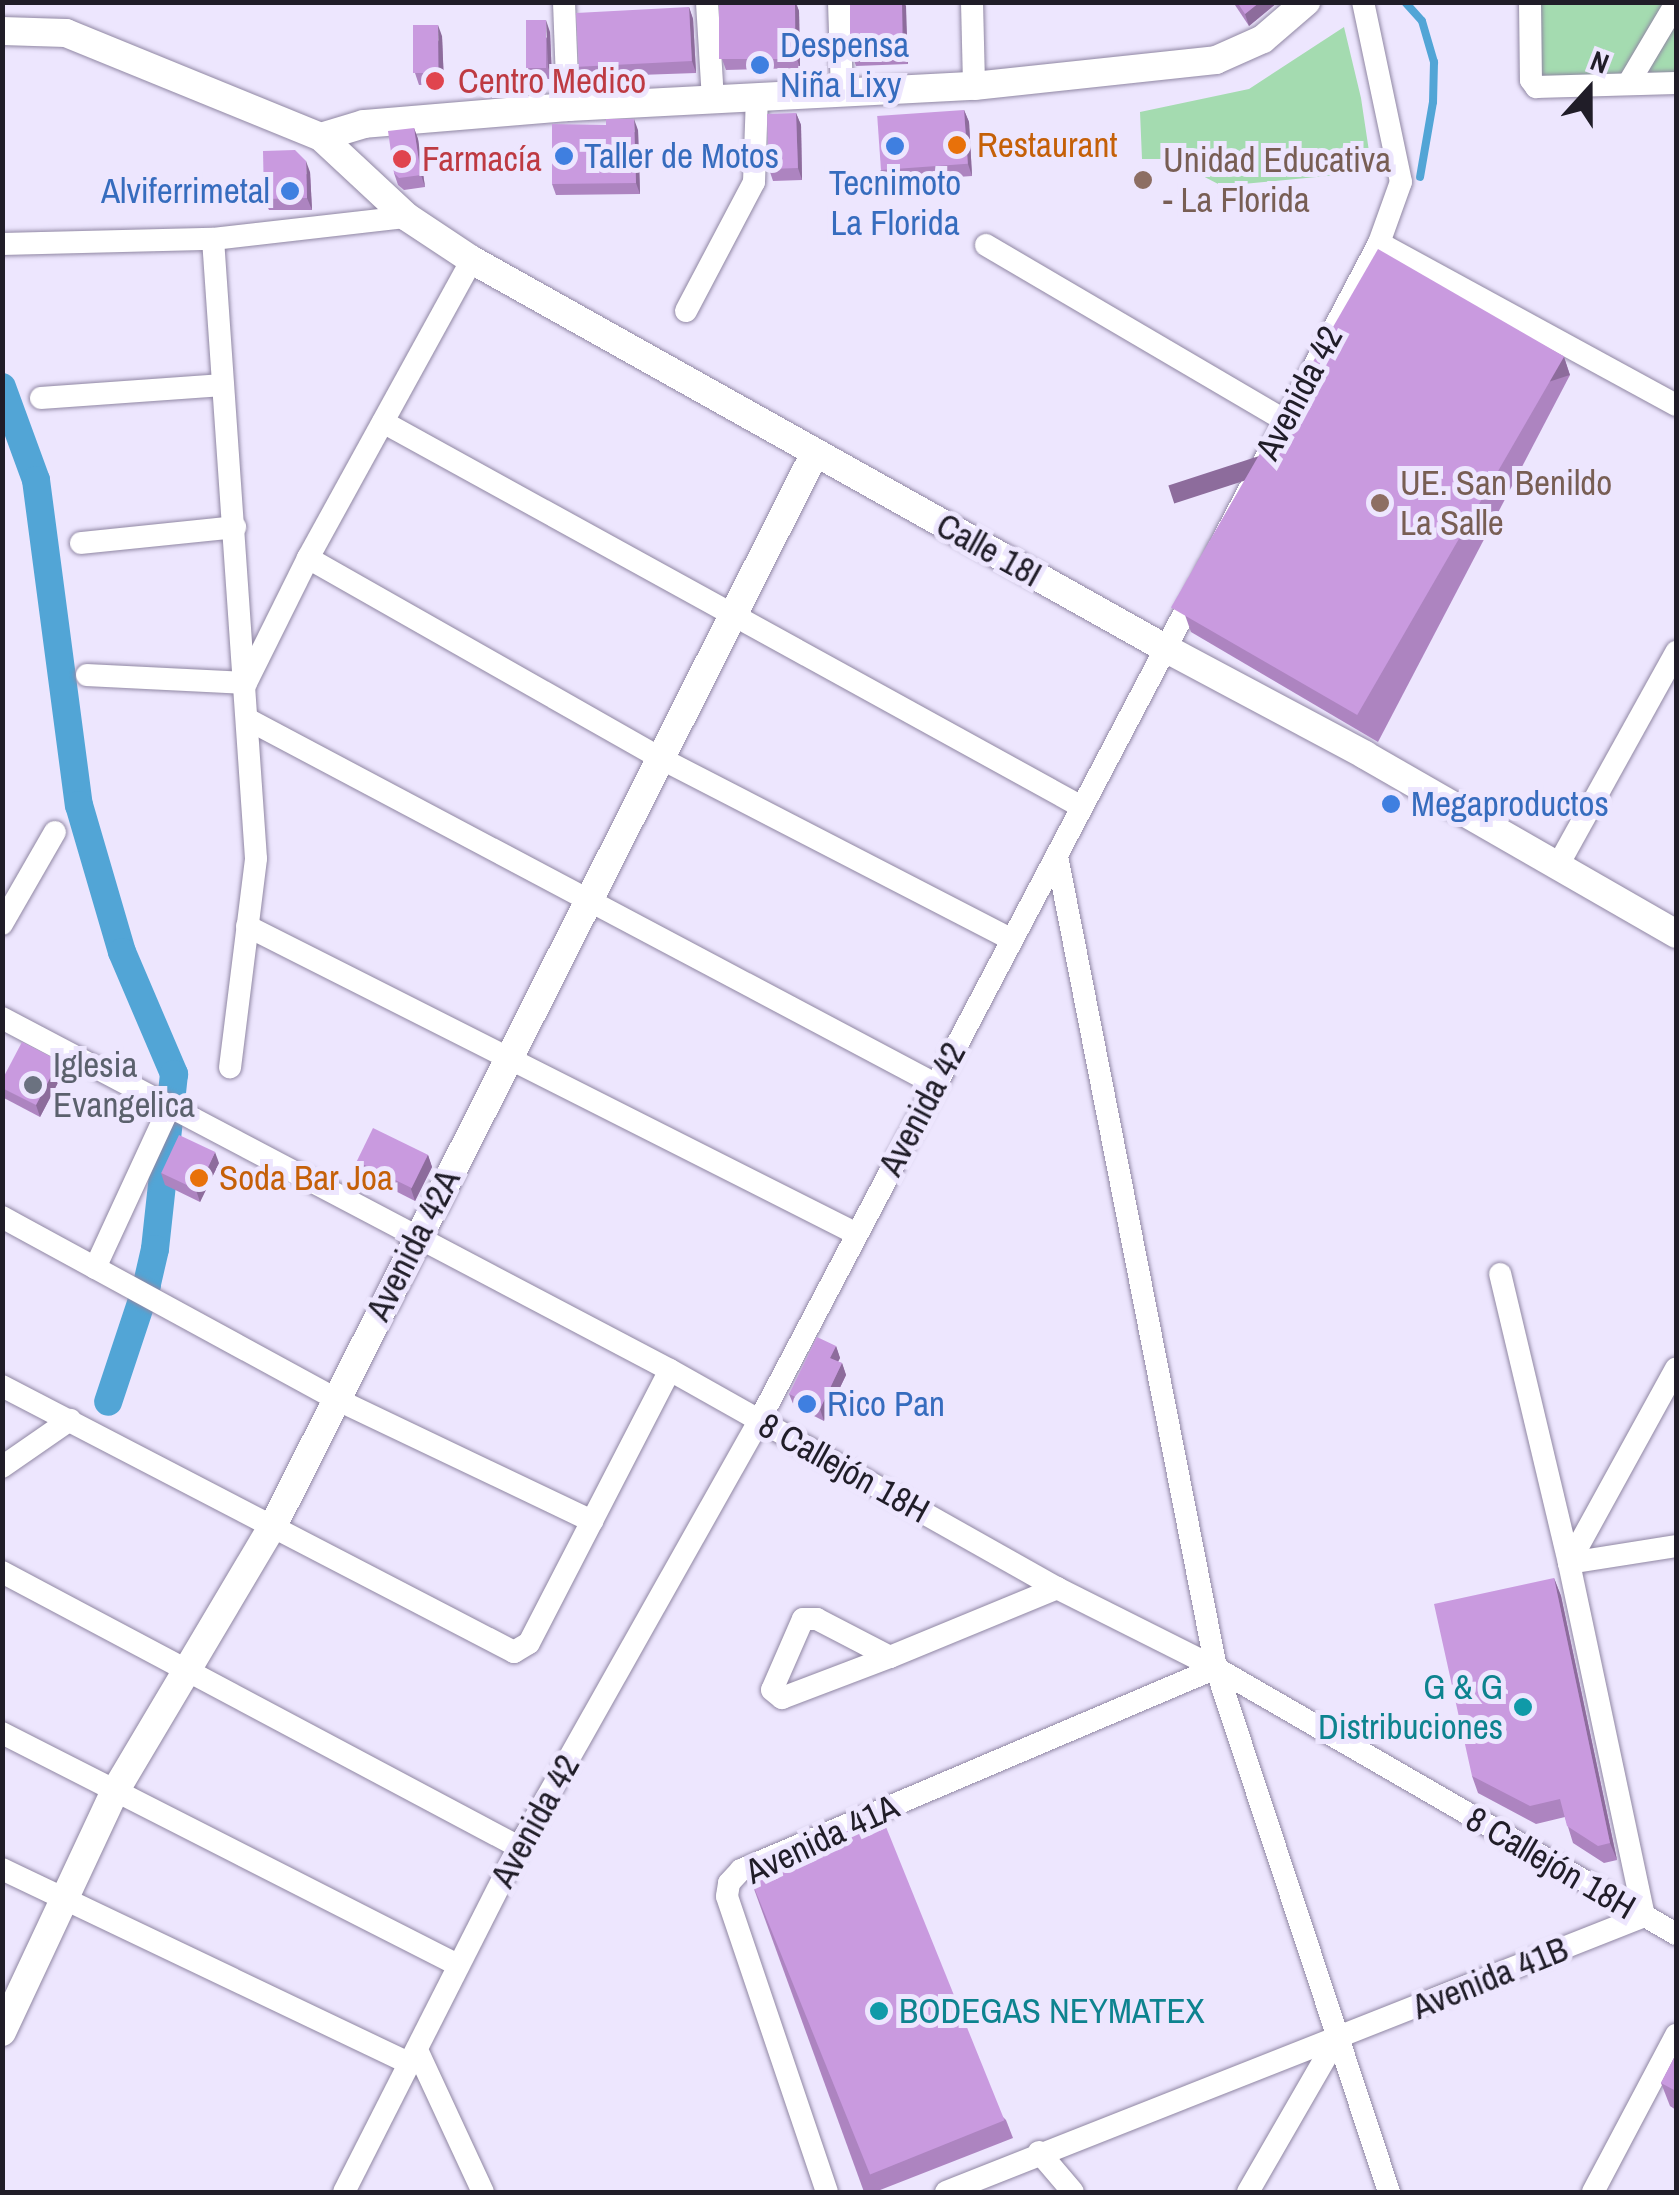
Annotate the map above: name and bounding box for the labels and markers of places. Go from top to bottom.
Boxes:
place label: Despensa Niña Lixy [780,24,909,106]
marker: Despensa Niña Lixy [749,54,771,76]
place label: Centro Medico [458,60,646,102]
marker: Centro Medico [422,68,448,94]
place label: Restaurant [977,124,1117,166]
marker: Restaurant [946,134,968,156]
place label: Taller de Motos [584,135,779,177]
marker: Tecnimoto La Florida [884,135,906,157]
place label: Farmacía [422,138,542,180]
place label: Unidad Educativa - La Florida [1163,139,1391,221]
marker: Taller de Motos [553,145,575,167]
marker: Farmacía [391,148,413,170]
place label: Tecnimoto La Florida [829,162,961,244]
marker: Unidad Educativa - La Florida [1132,169,1154,191]
place label: Alviferrimetal [101,170,270,212]
marker: Alviferrimetal [279,180,301,202]
place label: UE. San Benildo La Salle [1400,462,1612,544]
marker: UE. San Benildo La Salle [1369,492,1391,514]
place label: Megaproductos [1411,783,1609,825]
marker: Megaproductos [1380,793,1402,815]
place label: Iglesia Evangelica [53,1044,195,1126]
marker: Iglesia Evangelica [22,1074,44,1096]
place label: Soda Bar Joa [219,1157,393,1199]
marker: Soda Bar Joa [188,1167,210,1189]
place label: Rico Pan [827,1383,945,1425]
marker: Rico Pan [796,1393,818,1415]
place label: G & G Distribuciones [1318,1666,1503,1748]
marker: G & G Distribuciones [1512,1696,1534,1718]
place label: BODEGAS NEYMATEX [899,1990,1205,2032]
marker: BODEGAS NEYMATEX [868,2000,890,2022]

